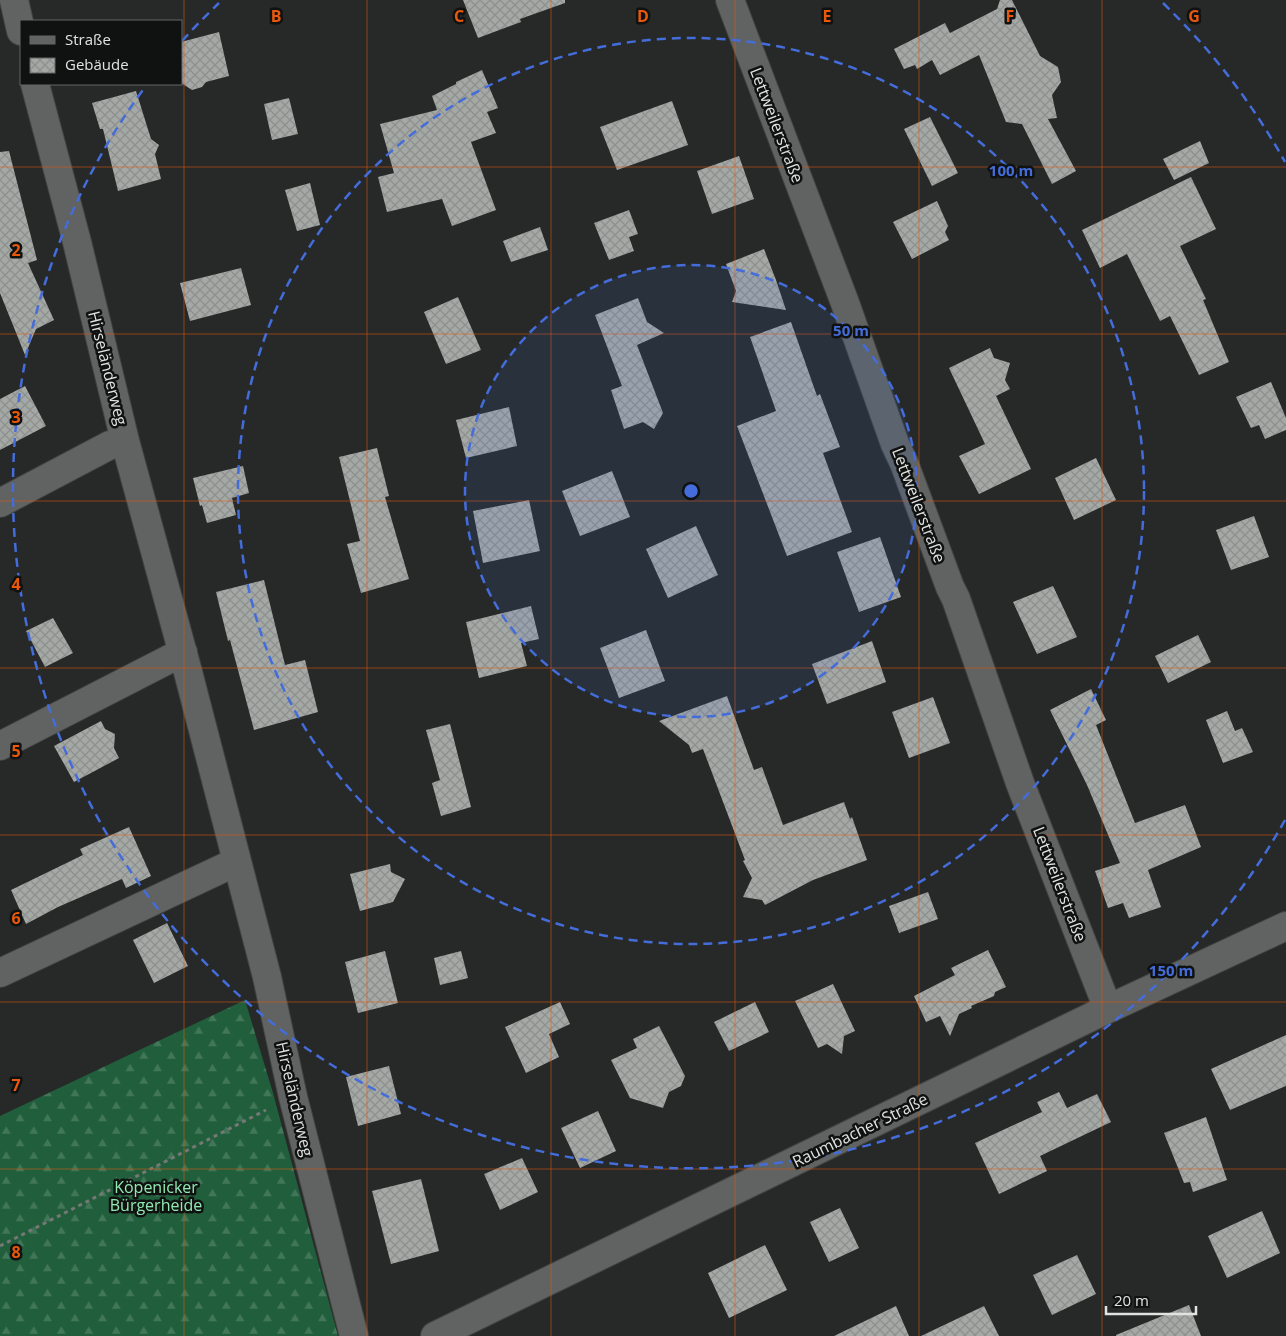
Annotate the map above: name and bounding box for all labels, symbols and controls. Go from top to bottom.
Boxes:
text: B [271,5,281,27]
text: C [454,5,464,27]
text: D [637,5,649,27]
text: E [823,5,832,27]
text: F [1006,5,1014,27]
text: G [1188,5,1200,27]
legend [20,20,182,85]
text: Straße [65,29,111,49]
text: Gebäude [65,54,129,74]
street label: Lettweilerstraße [745,64,809,186]
text: 100 m [989,160,1033,180]
text: 2 [11,239,21,261]
street label: Hirseländerweg [83,309,133,428]
text: 50 m [833,320,869,340]
text: 3 [11,406,21,428]
street label: Lettweilerstraße [887,444,951,566]
centre of rings [682,482,700,500]
text: 4 [11,573,21,595]
text: 5 [11,740,21,762]
street label: Lettweilerstraße [1028,823,1092,945]
text: 6 [11,907,21,929]
text: 150 m [1149,960,1193,980]
street label: Hirseländerweg [271,1039,319,1159]
text: 7 [11,1074,21,1096]
street label: Raumbacher Straße [789,1088,931,1172]
park label: Köpenicker Bürgerheide [110,1176,202,1216]
text: 8 [11,1241,21,1263]
scale bar [1106,1284,1196,1316]
text: 20 m [1114,1290,1149,1310]

